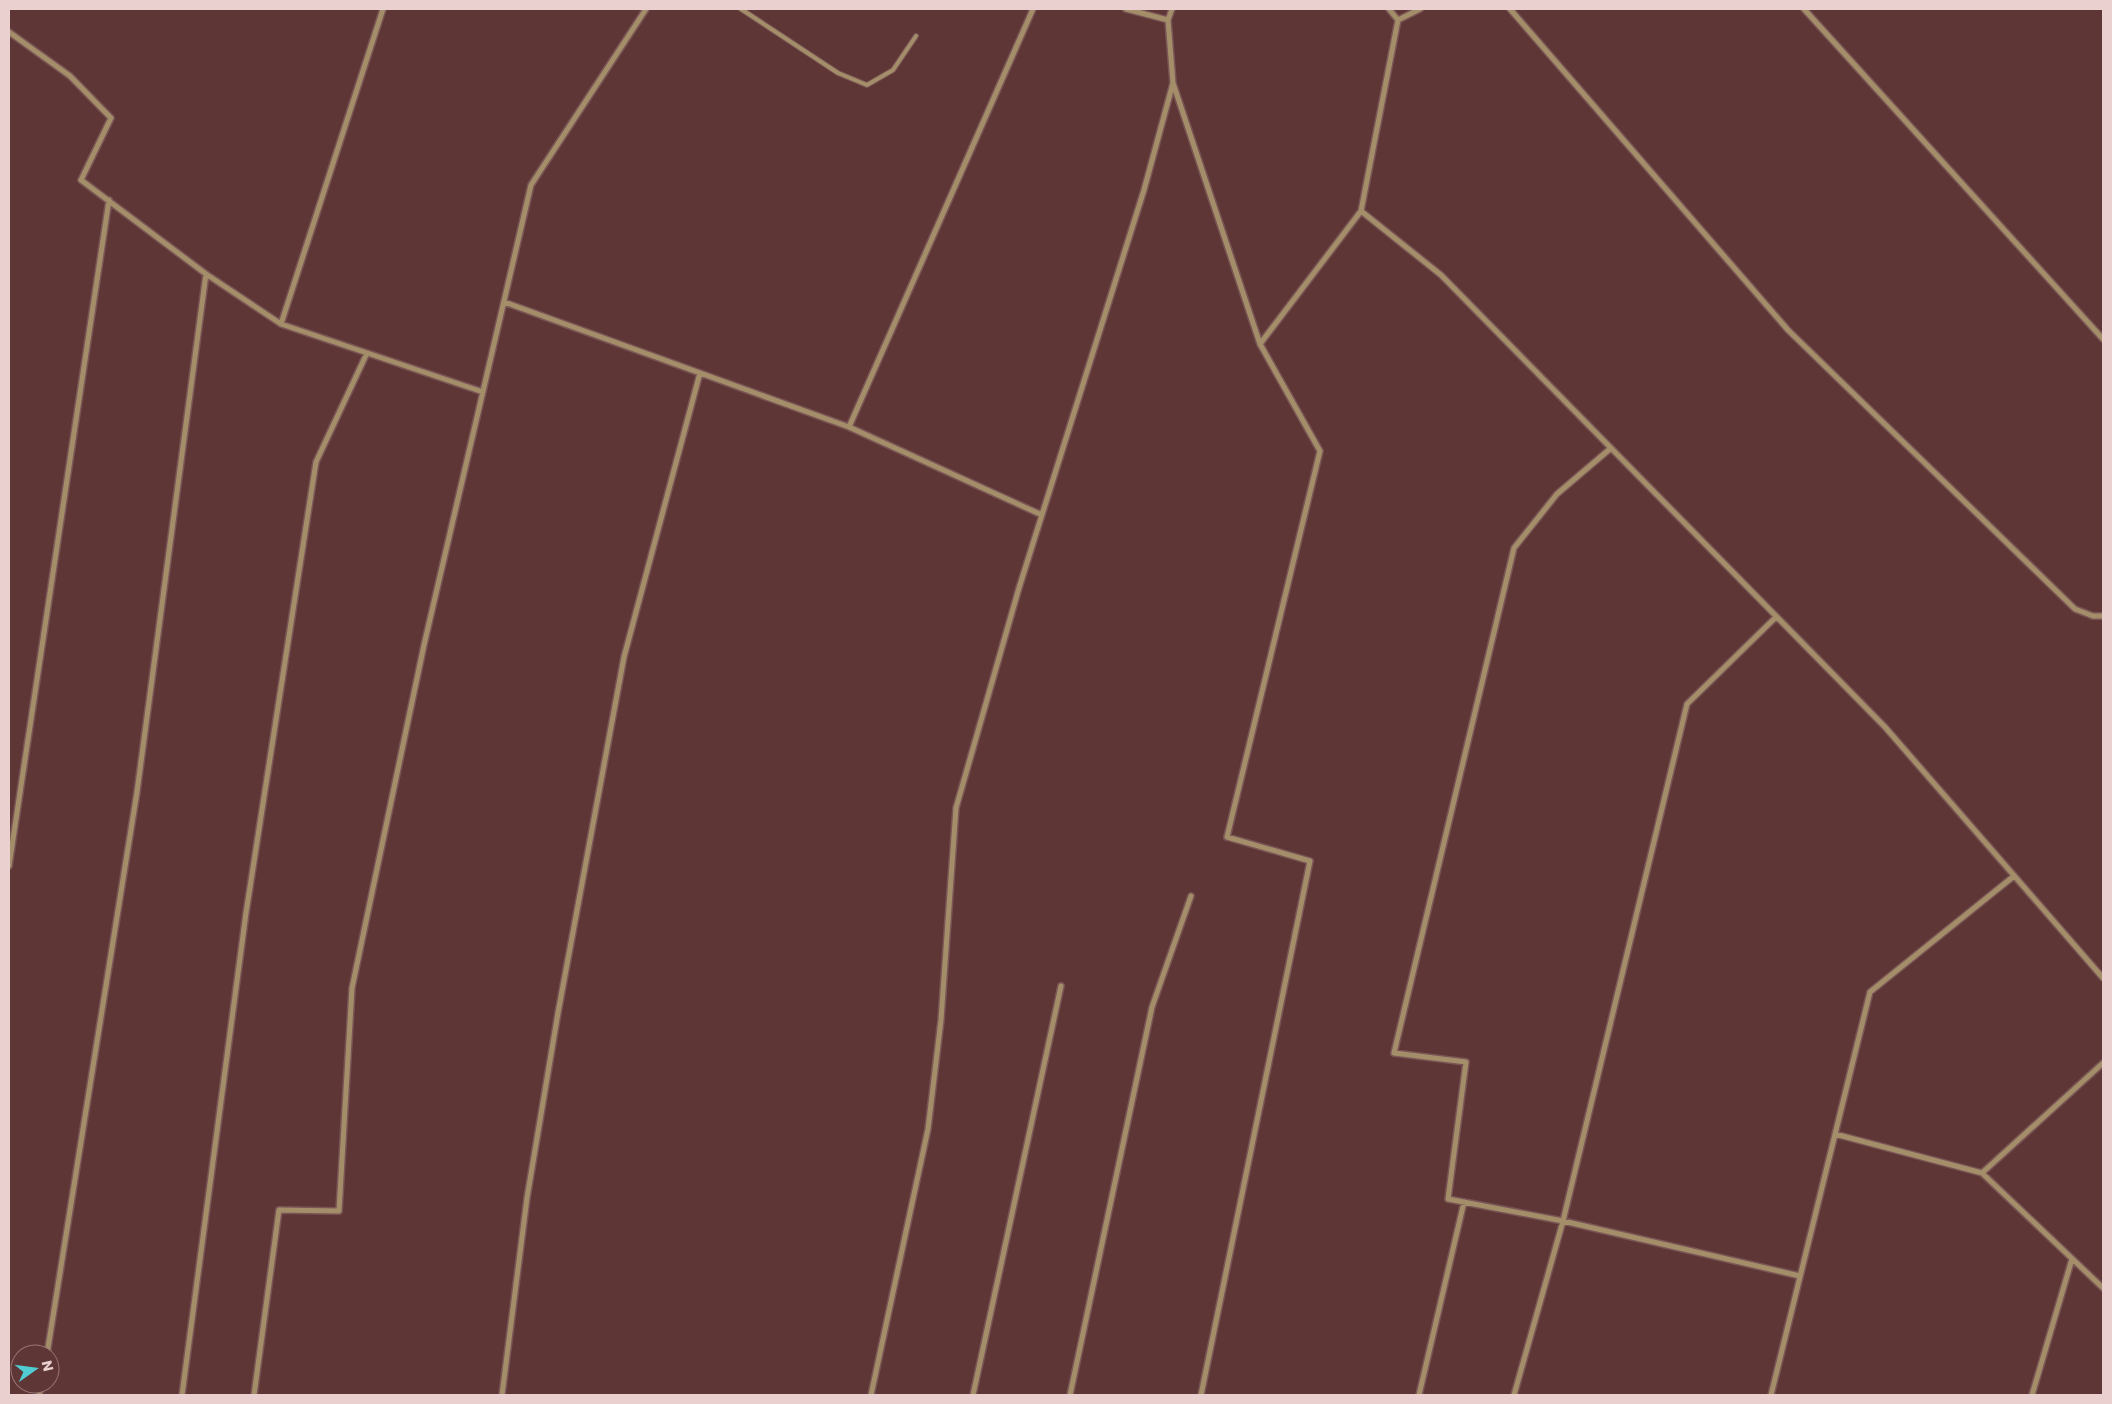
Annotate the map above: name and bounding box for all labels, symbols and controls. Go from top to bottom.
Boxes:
north arrow [10,1344,60,1394]
text: N [37,1358,59,1373]

